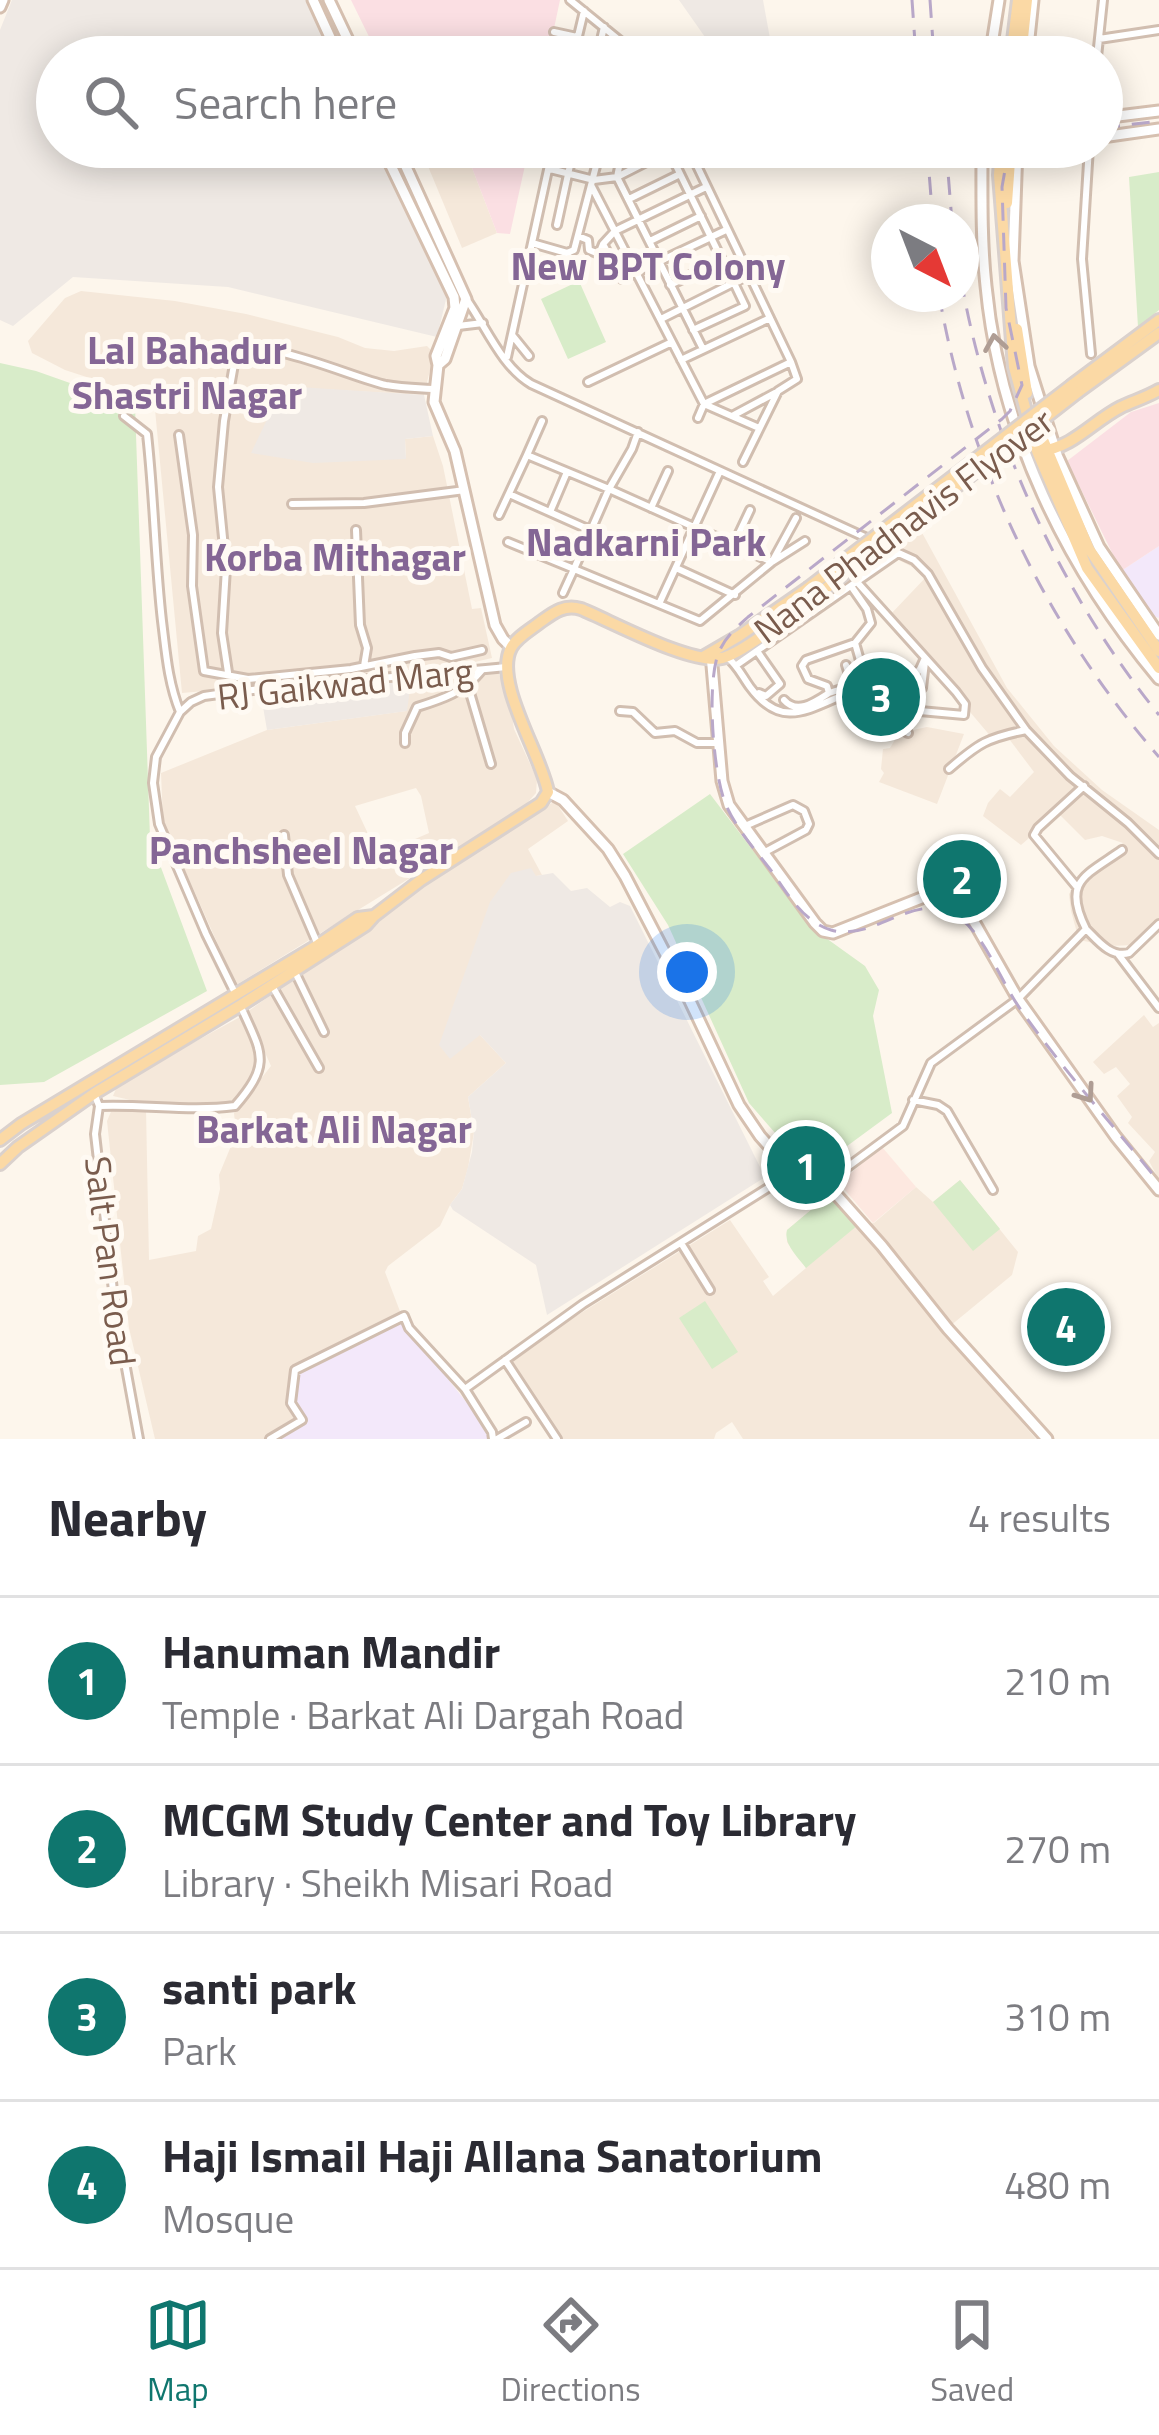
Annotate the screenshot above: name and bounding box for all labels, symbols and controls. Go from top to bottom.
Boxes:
search box [36,36,1123,168]
text: Search here [174,68,397,136]
icon: search [78,69,144,135]
north arrow [871,204,979,312]
district label: New BPT Colony [511,236,785,295]
district label: Lal Bahadur Shastri Nagar [72,320,302,424]
one-way arrow [983,334,1009,353]
street label: Nana Phadnavis Flyover [741,394,1065,656]
district label: Nadkarni Park [526,512,766,571]
district label: Korba Mithagar [204,527,466,586]
street label: RJ Gaikwad Marg [214,642,476,724]
pin: 3 [842,652,920,742]
district label: Panchsheel Nagar [149,820,453,879]
pin: 2 [923,834,1001,924]
your location [657,942,717,1002]
one-way arrow [1072,1081,1094,1103]
district label: Barkat Ali Nagar [196,1099,472,1158]
pin: 1 [767,1120,845,1210]
street label: Salt Pan Road [71,1153,151,1369]
pin: 4 [1027,1282,1105,1372]
text: Nearby [48,1478,207,1556]
text: 4 results [968,1488,1111,1547]
text: Hanuman Mandir [162,1617,500,1685]
text: 1 [76,1651,98,1710]
text: 210 m [1004,1651,1111,1710]
text: Temple · Barkat Ali Dargah Road [162,1685,684,1744]
text: MCGM Study Center and Toy Library [162,1785,857,1853]
text: 2 [76,1819,98,1878]
text: 270 m [1004,1819,1111,1878]
text: Library · Sheikh Misari Road [162,1853,613,1912]
text: santi park [162,1953,356,2021]
text: 3 [76,1987,98,2046]
text: 310 m [1004,1987,1111,2046]
text: Park [162,2021,237,2080]
text: Haji Ismail Haji Allana Sanatorium [162,2121,823,2189]
text: 4 [76,2155,98,2214]
text: 480 m [1004,2155,1111,2214]
text: Mosque [162,2189,294,2248]
tab: Map [145,2292,211,2414]
tab: Directions [501,2292,640,2414]
tab: Saved [930,2292,1014,2414]

